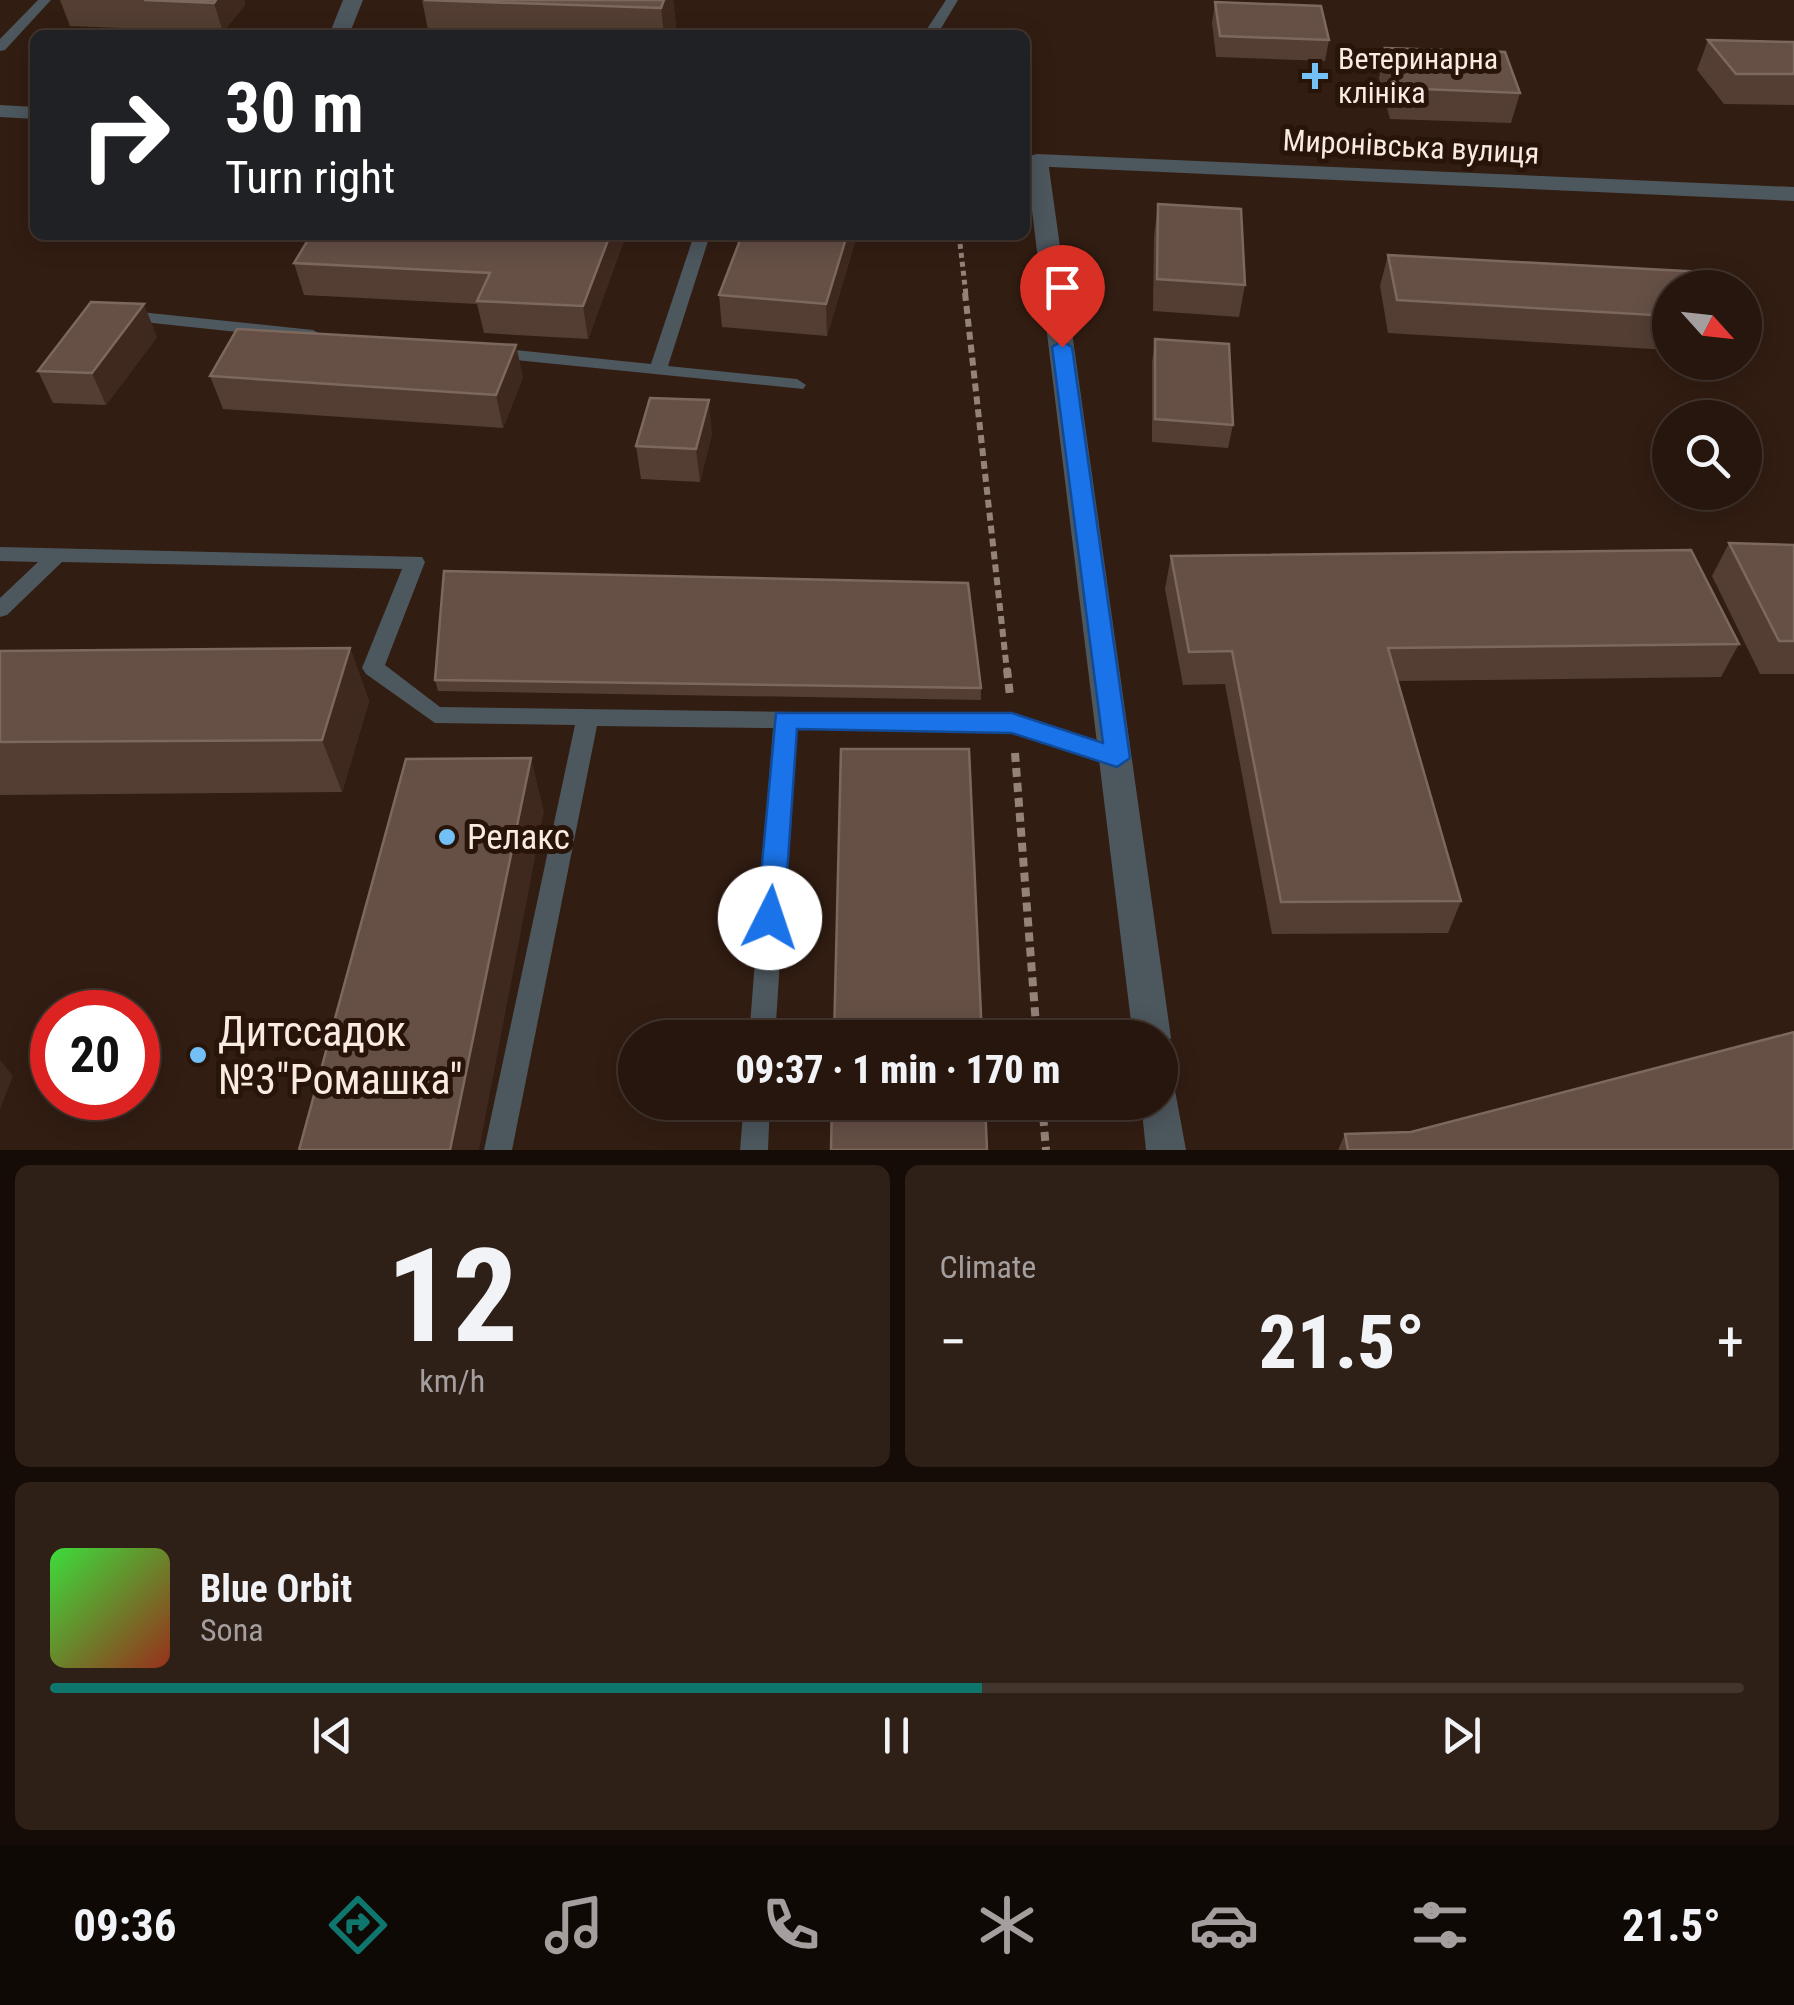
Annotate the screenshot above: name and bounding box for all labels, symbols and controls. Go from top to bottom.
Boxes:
place label: Ветеринарна клініка [1338,41,1498,110]
marker: Ветеринарна клініка [1302,63,1328,89]
text: 30 m [225,67,364,149]
icon: right [60,70,190,200]
street label: Миронівська вулиця [1282,122,1540,171]
text: Turn right [225,151,395,204]
pin [1020,245,1105,348]
icon: arrive [1035,260,1090,315]
north arrow [1652,270,1762,380]
map controls [1652,270,1762,510]
button: search [1652,400,1762,510]
place label: Релакс [467,817,570,858]
marker: Релакс [436,826,458,848]
position arrow [718,866,822,970]
speed limit sign: 20 [30,990,160,1120]
place label: Дитссадок №3"Ромашка" [218,1007,463,1104]
marker: Дитссадок №3"Ромашка" [187,1044,209,1066]
text: 09:37 · 1 min · 170 m [736,1048,1060,1092]
text: 12 [387,1220,518,1373]
text: Climate [940,1248,1036,1286]
text: 21.5° [1259,1298,1425,1386]
text: − [940,1310,967,1374]
text: + [1717,1310,1744,1374]
text: km/h [419,1362,485,1400]
text: Blue Orbit [200,1567,352,1611]
text: Sona [200,1611,263,1649]
icon: previous [305,1708,360,1763]
icon: pause [869,1708,924,1763]
icon: next [1434,1708,1489,1763]
icon: directions [323,1890,393,1960]
icon: music [539,1890,609,1960]
icon: phone [756,1890,826,1960]
icon: climate [972,1890,1042,1960]
icon: car [1189,1890,1259,1960]
icon: filters [1405,1890,1475,1960]
text: 09:36 [73,1899,177,1952]
text: 21.5° [1622,1899,1721,1952]

